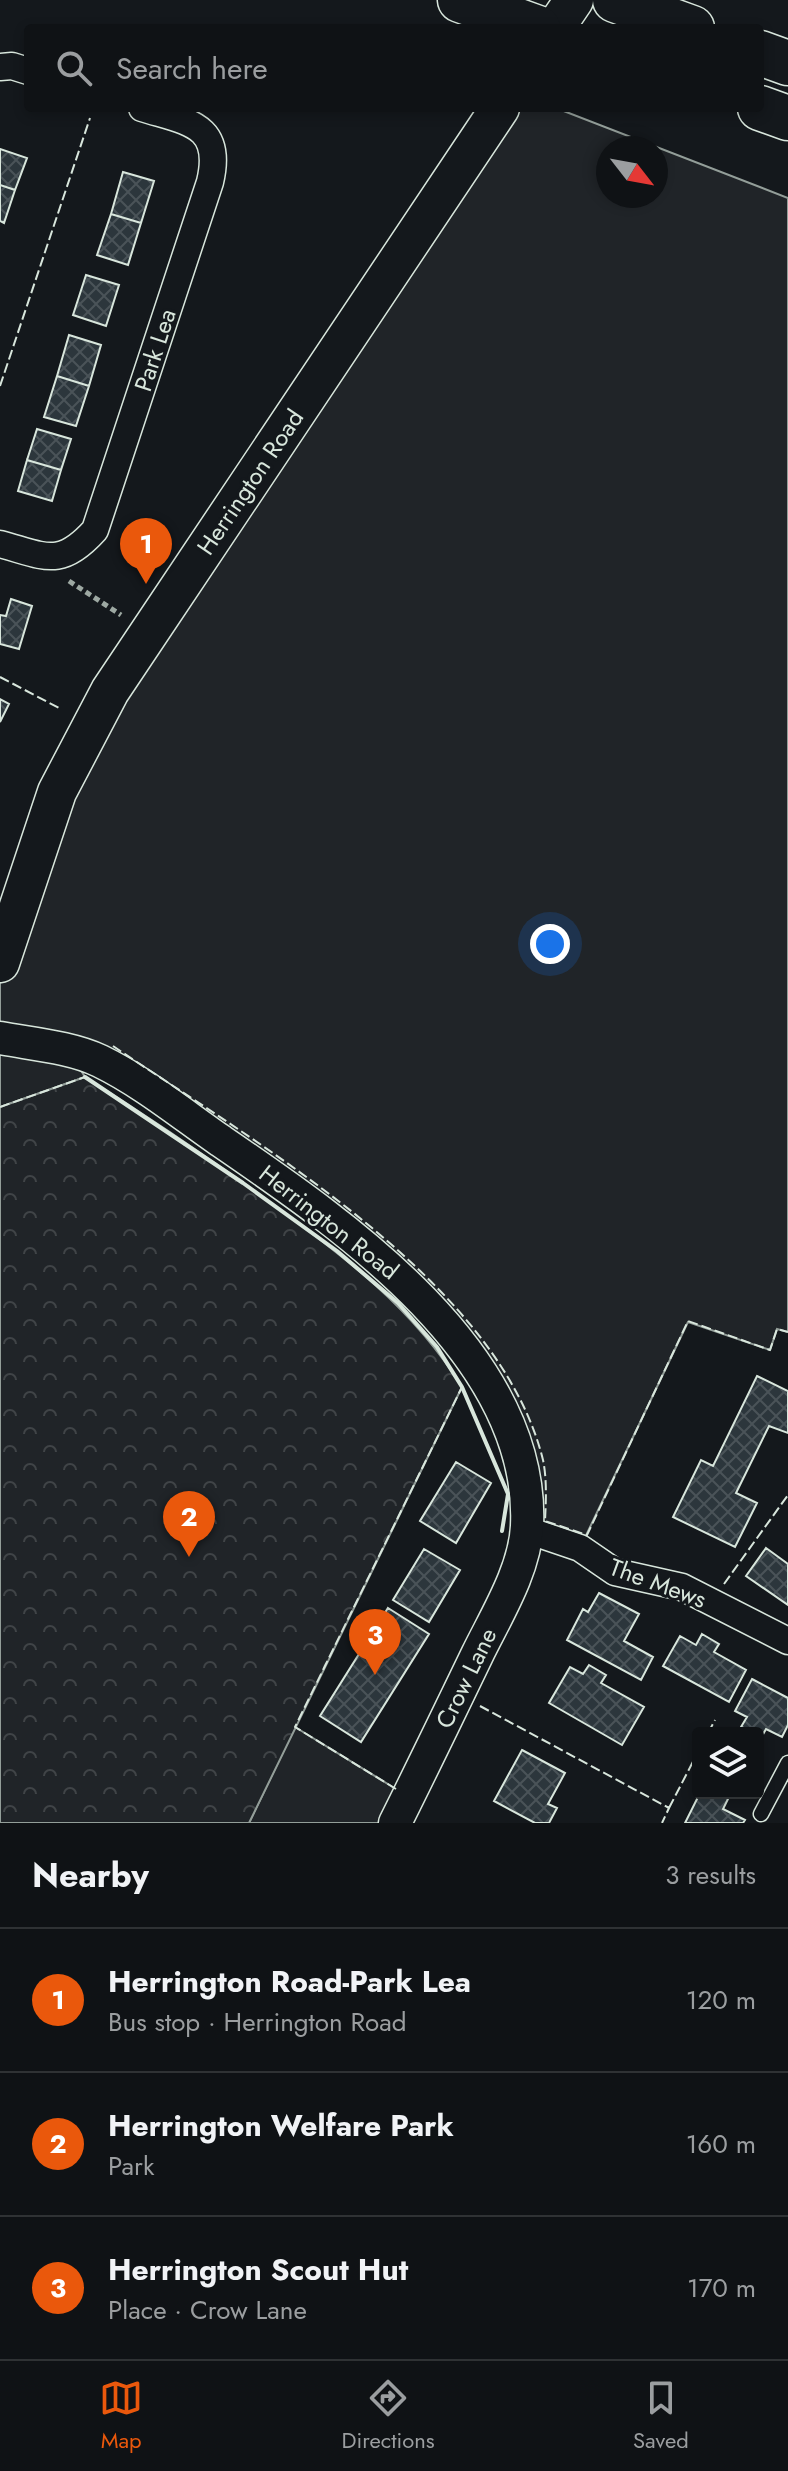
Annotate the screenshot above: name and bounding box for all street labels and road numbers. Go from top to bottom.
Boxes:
street label: Park Lea [125,304,185,396]
street label: Herrington Road [188,402,312,562]
street label: Herrington Road [252,1156,406,1288]
street label: The Mews [605,1549,711,1617]
street label: Crow Lane [427,1622,505,1734]

